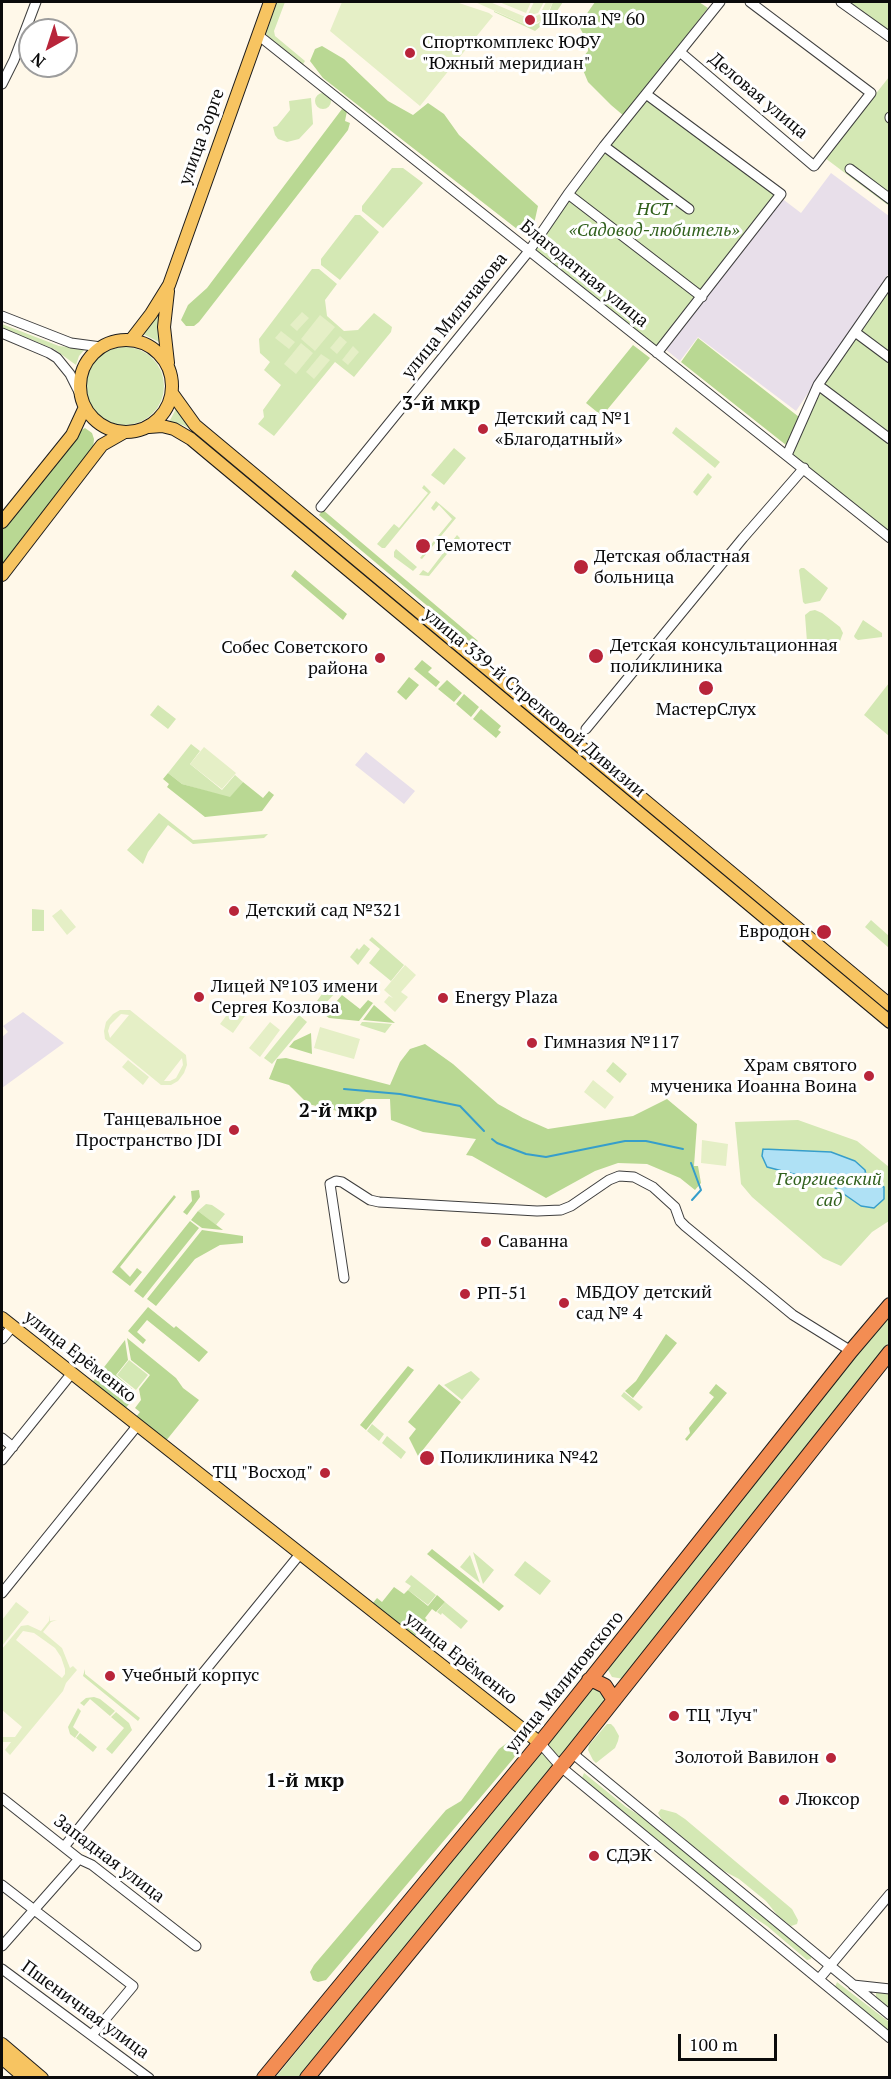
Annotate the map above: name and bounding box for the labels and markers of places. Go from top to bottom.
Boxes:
place label: Школа № 60 [542,9,645,31]
marker: Школа № 60 [523,13,537,27]
place label: Спорткомплекс ЮФУ "Южный меридиан" [422,32,601,74]
marker: Спорткомплекс ЮФУ "Южный меридиан" [403,46,417,60]
place label: Детский сад №1 «Благодатный» [495,408,632,450]
marker: Детский сад №1 «Благодатный» [476,422,490,436]
place label: Гемотест [436,535,511,557]
marker: Гемотест [414,537,432,555]
place label: Детская областная больница [594,546,750,588]
marker: Детская областная больница [572,558,590,576]
place label: Детская консультационная поликлиника [610,635,838,678]
place label: Собес Советского района [221,637,368,680]
marker: Детская консультационная поликлиника [587,647,605,665]
marker: Собес Советского района [373,651,387,665]
marker: МастерСлух [697,679,715,697]
place label: МастерСлух [656,699,756,721]
place label: Детский сад №321 [246,900,402,922]
marker: Детский сад №321 [227,904,241,918]
place label: Евродон [739,921,810,943]
marker: Евродон [815,923,833,941]
place label: Лицей №103 имени Сергея Козлова [211,976,378,1018]
place label: Energy Plaza [455,987,558,1009]
marker: Лицей №103 имени Сергея Козлова [192,990,206,1004]
marker: Energy Plaza [436,991,450,1005]
place label: Гимназия №117 [544,1032,680,1054]
marker: Гимназия №117 [525,1036,539,1050]
place label: Храм святого мученика Иоанна Воина [650,1055,857,1098]
marker: Храм святого мученика Иоанна Воина [862,1069,876,1083]
place label: Танцевальное Пространство JDI [76,1109,222,1152]
marker: Танцевальное Пространство JDI [227,1123,241,1137]
place label: Саванна [498,1231,568,1253]
marker: Саванна [479,1235,493,1249]
place label: МБДОУ детский сад № 4 [576,1282,712,1324]
place label: РП-51 [477,1283,527,1305]
marker: РП-51 [458,1287,472,1301]
marker: МБДОУ детский сад № 4 [557,1296,571,1310]
place label: Поликлиника №42 [440,1447,598,1469]
marker: Поликлиника №42 [418,1449,436,1467]
place label: ТЦ "Восход" [213,1462,313,1484]
marker: ТЦ "Восход" [318,1466,332,1480]
place label: Учебный корпус [122,1665,259,1687]
marker: Учебный корпус [103,1669,117,1683]
place label: ТЦ "Луч" [686,1705,759,1727]
marker: ТЦ "Луч" [667,1709,681,1723]
place label: Золотой Вавилон [674,1747,819,1769]
marker: Золотой Вавилон [824,1751,838,1765]
place label: Люксор [796,1789,860,1811]
marker: Люксор [777,1793,791,1807]
place label: СДЭК [606,1845,652,1867]
marker: СДЭК [587,1849,601,1863]

